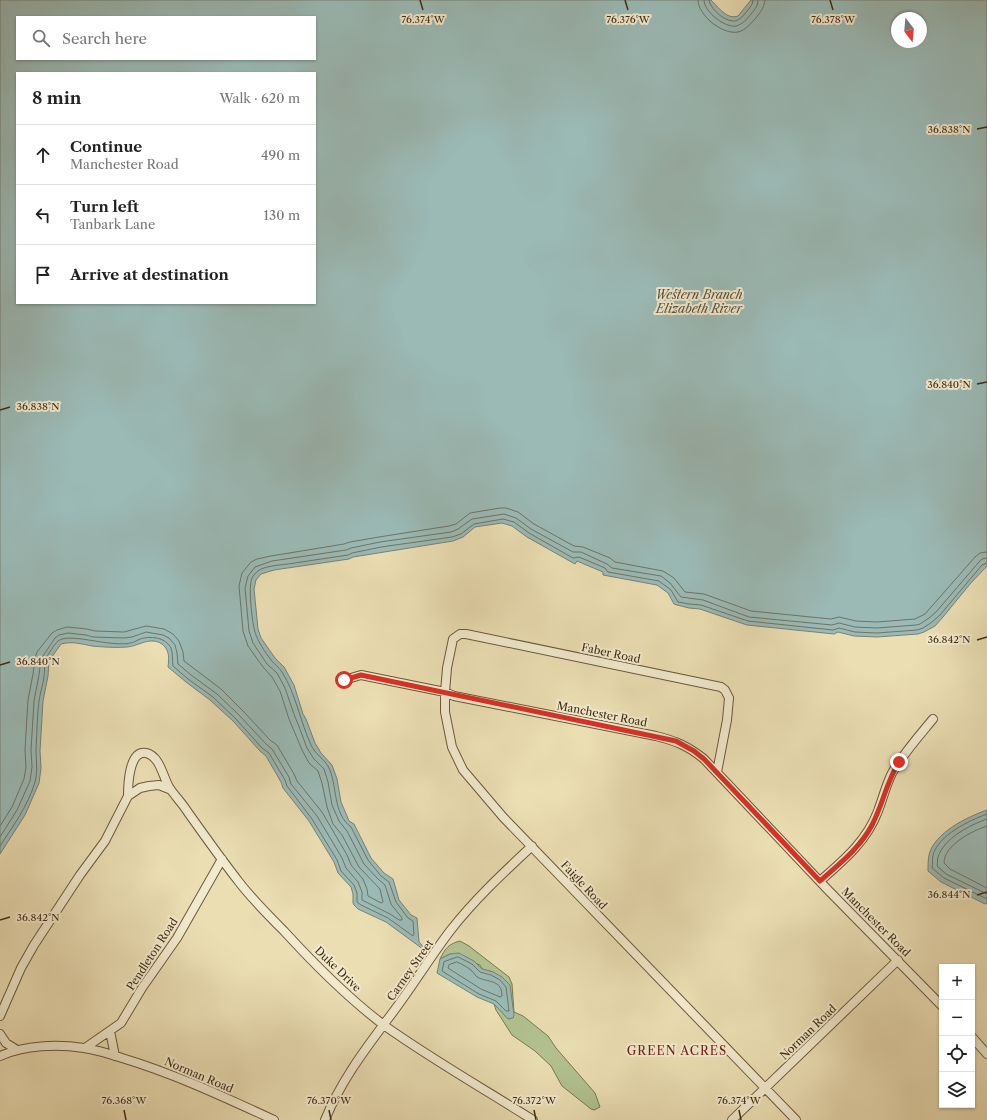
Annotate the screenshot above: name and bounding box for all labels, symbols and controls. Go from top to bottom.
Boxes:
north arrow [891,12,927,48]
text: 76.374°W [401,13,446,26]
text: 76.376°W [606,13,651,26]
text: 76.378°W [811,13,856,26]
search box [16,16,316,60]
icon: search [30,27,52,49]
text: Search here [62,29,147,48]
text: 8 min [32,88,81,108]
text: Walk · 620 m [219,90,300,106]
text: 36.838°N [928,123,970,136]
text: Continue [70,137,142,156]
icon: ahead [32,144,54,166]
text: 490 m [261,147,300,163]
text: Manchester Road [70,156,179,172]
text: Turn left [70,197,139,216]
icon: left [32,204,54,226]
text: 130 m [264,207,300,223]
text: Tanbark Lane [70,216,155,232]
icon: arrive [32,264,54,286]
text: Arrive at destination [70,265,229,284]
water label: Western Branch Elizabeth River [655,287,743,316]
text: 36.840°N [927,378,971,391]
text: 36.838°N [17,400,59,413]
text: 36.842°N [927,633,971,646]
street label: Faber Road [580,640,642,666]
text: 36.840°N [16,655,60,668]
route start [335,671,353,689]
street label: Manchester Road [556,698,649,730]
route end [890,753,908,771]
street label: Faigle Road [558,858,610,912]
street label: Manchester Road [839,885,914,960]
text: 36.844°N [928,888,970,901]
text: 36.842°N [16,911,60,924]
street label: Pendleton Road [123,915,181,993]
street label: Carney Street [384,937,436,1003]
street label: Duke Drive [312,943,364,995]
map controls [939,964,975,1108]
button: + [939,964,975,1000]
button: − [939,1000,975,1036]
street label: Norman Road [777,1001,839,1062]
button: locate [939,1036,975,1072]
district label: GREEN ACRES [627,1043,727,1058]
street label: Norman Road [163,1054,236,1096]
button: layers [939,1072,975,1108]
text: 76.368°W [102,1094,147,1107]
text: 76.370°W [307,1094,352,1107]
text: 76.372°W [512,1094,557,1107]
text: 76.374°W [717,1094,762,1107]

